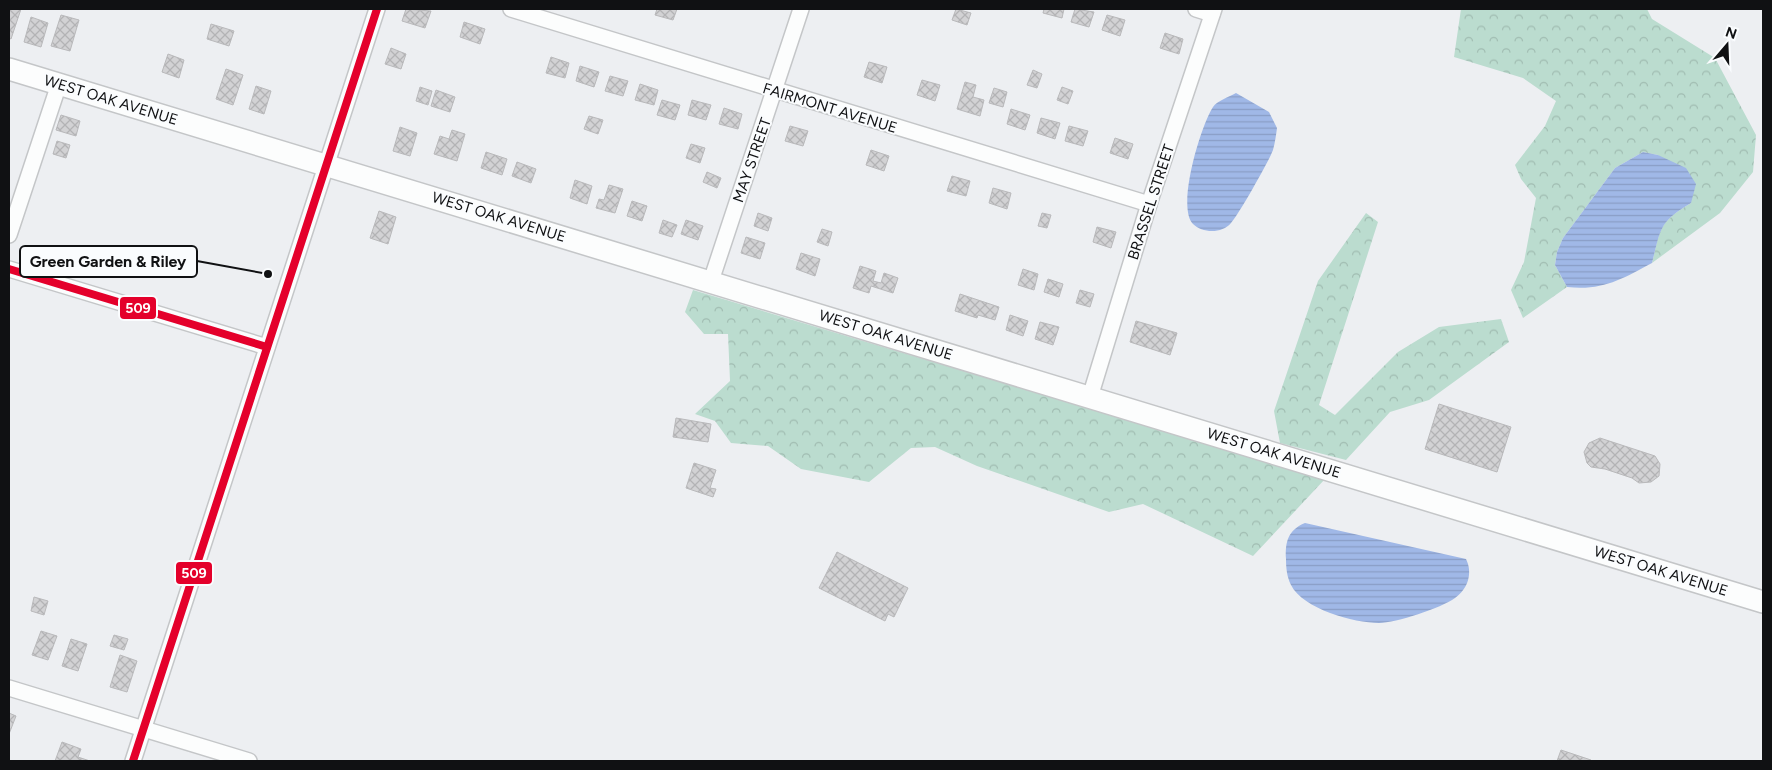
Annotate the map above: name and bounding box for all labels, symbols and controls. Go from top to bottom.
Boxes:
north arrow [1702,20,1752,70]
text: N [1723,23,1739,43]
street label: WEST OAK AVENUE [42,71,180,129]
street label: FAIRMONT AVENUE [761,79,899,137]
street label: MAY STREET [729,115,775,205]
street label: BRASSEL STREET [1124,141,1178,262]
street label: WEST OAK AVENUE [430,188,568,246]
callout: Green Garden & Riley [20,246,197,277]
text: Green Garden & Riley [30,252,187,271]
line badge: 509 [119,296,157,320]
text: 509 [125,300,151,317]
street label: WEST OAK AVENUE [817,306,955,364]
street label: WEST OAK AVENUE [1205,424,1343,482]
street label: WEST OAK AVENUE [1592,542,1730,600]
line badge: 509 [175,561,213,585]
text: 509 [181,565,207,582]

